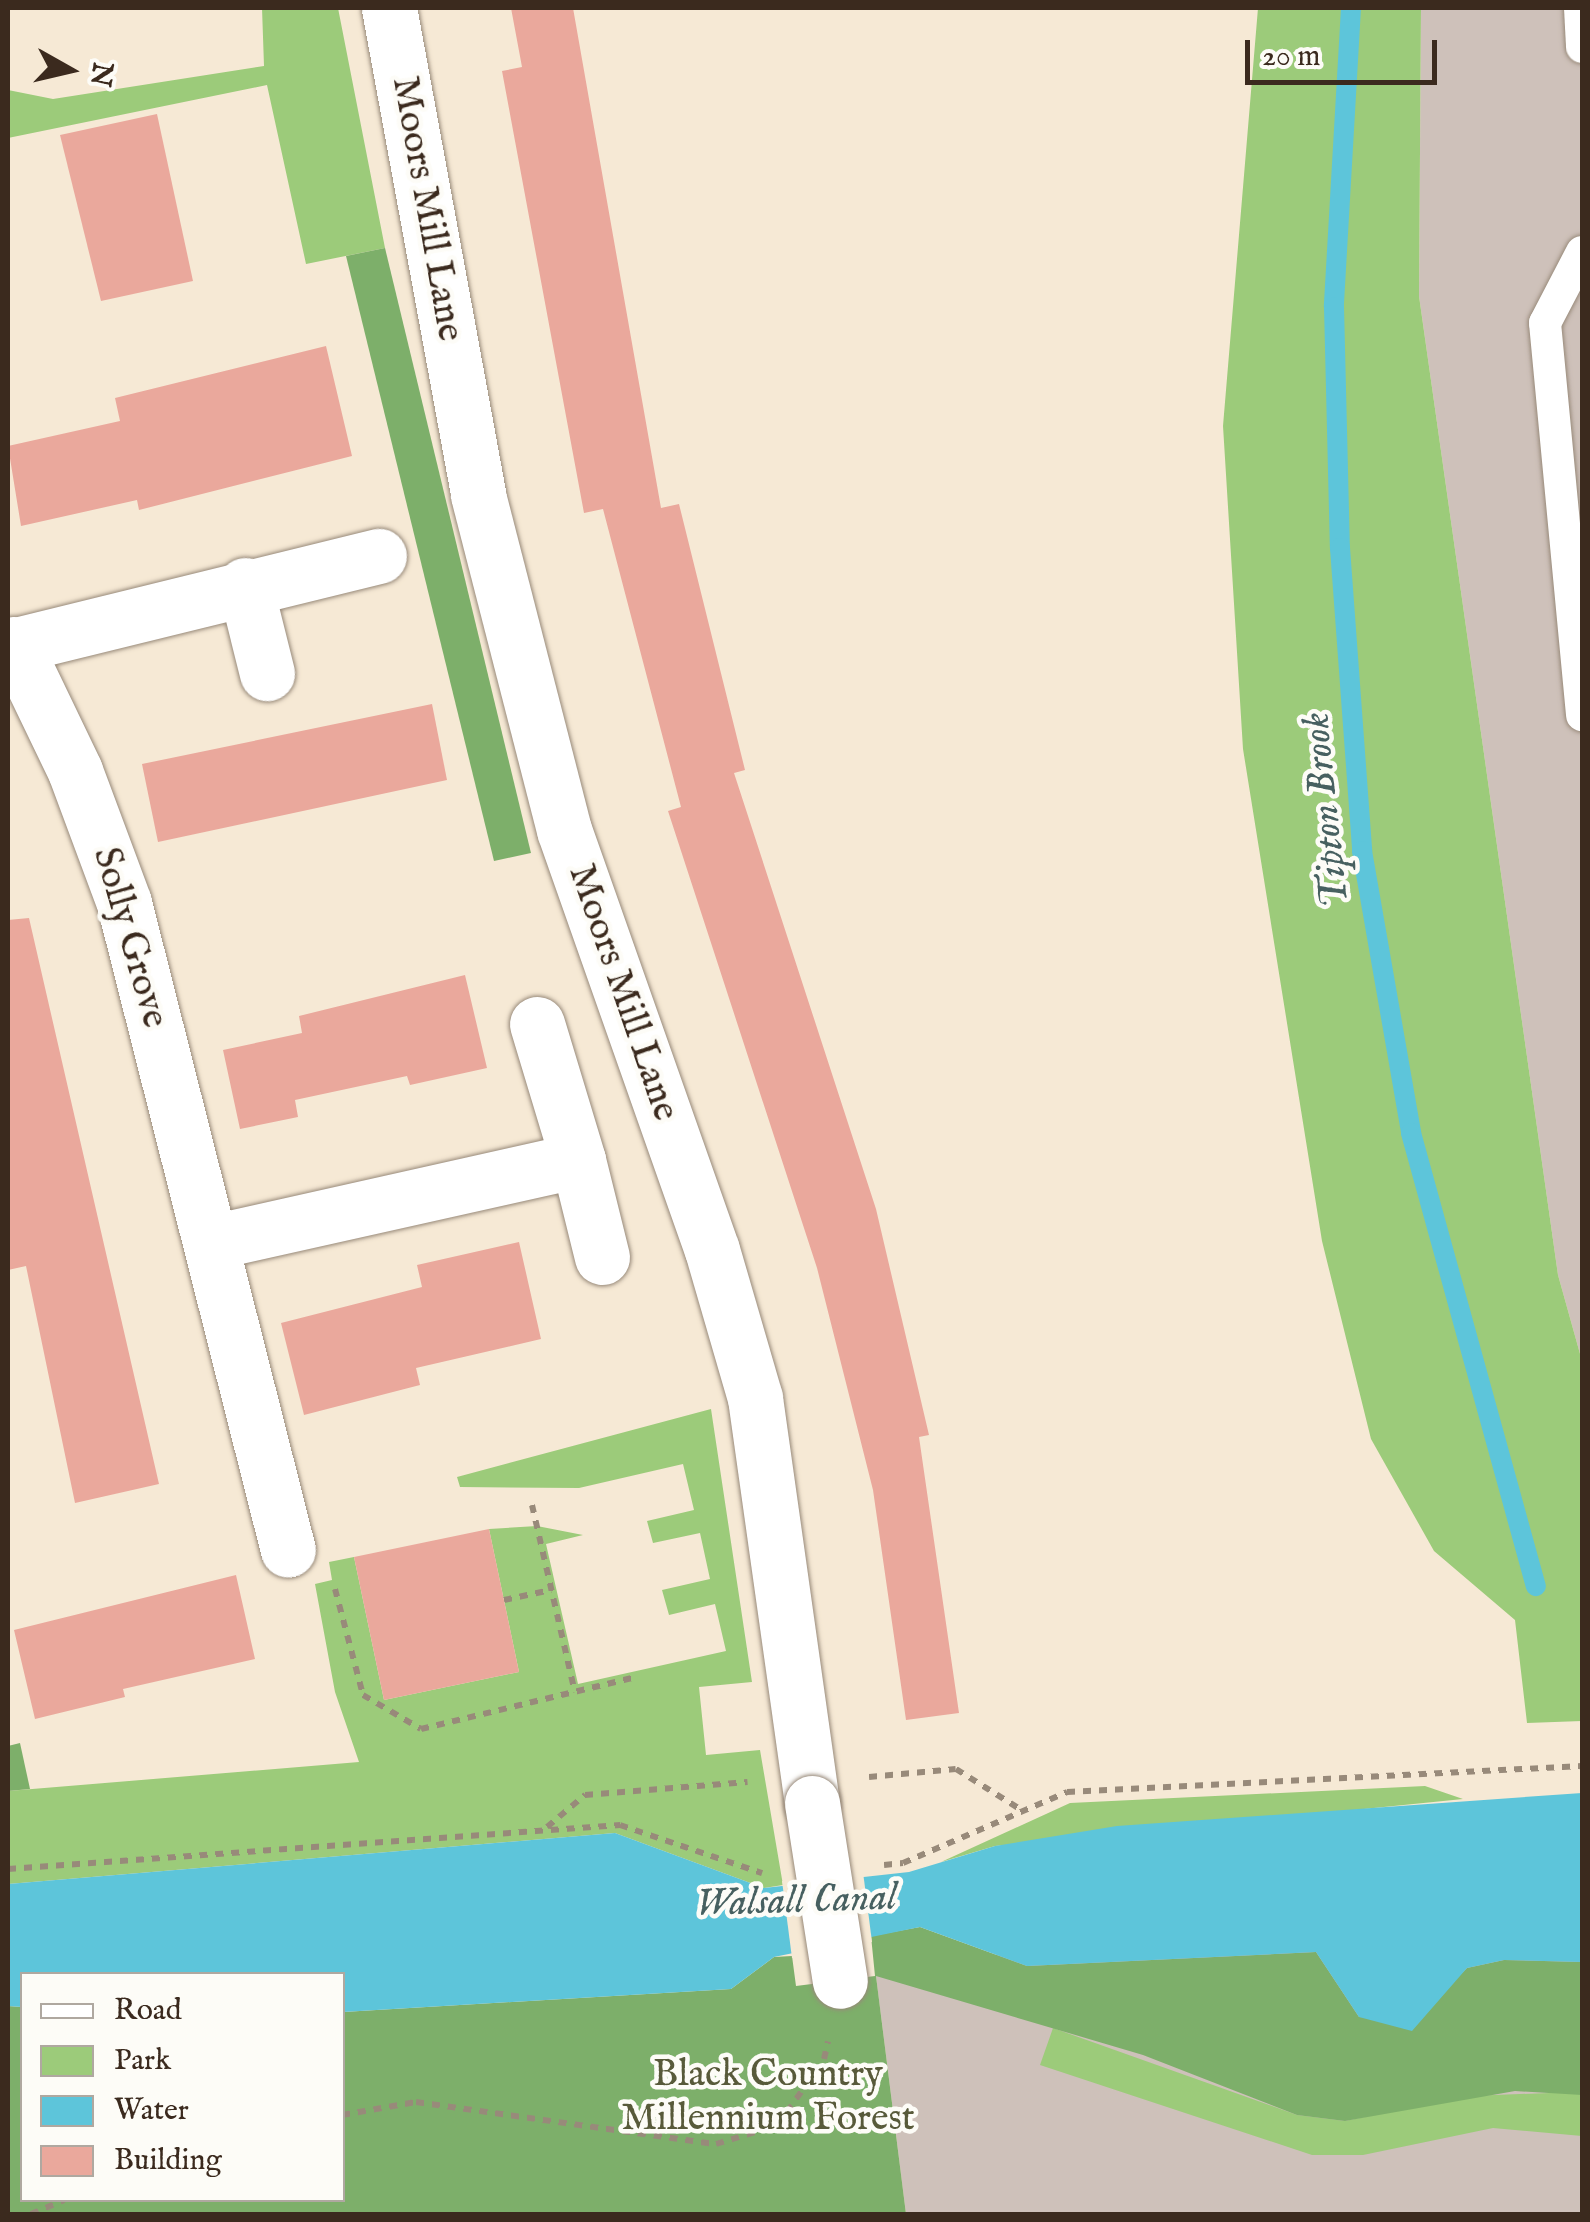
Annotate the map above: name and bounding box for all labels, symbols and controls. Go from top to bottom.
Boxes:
north arrow [20,20,120,120]
scale bar [1250,20,1442,82]
text: 20 m [1262,38,1321,76]
text: N [81,60,119,89]
street label: Moors Mill Lane [380,73,472,345]
water label: Tipton Brook [1293,710,1361,910]
street label: Solly Grove [82,843,176,1033]
street label: Moors Mill Lane [557,859,687,1127]
water label: Walsall Canal [695,1875,897,1929]
legend [20,1972,345,2202]
text: Road [114,1992,182,2030]
text: Park [114,2042,171,2080]
park label: Black Country Millennium Forest [621,2053,915,2142]
text: Water [114,2092,189,2130]
text: Building [114,2142,222,2180]

